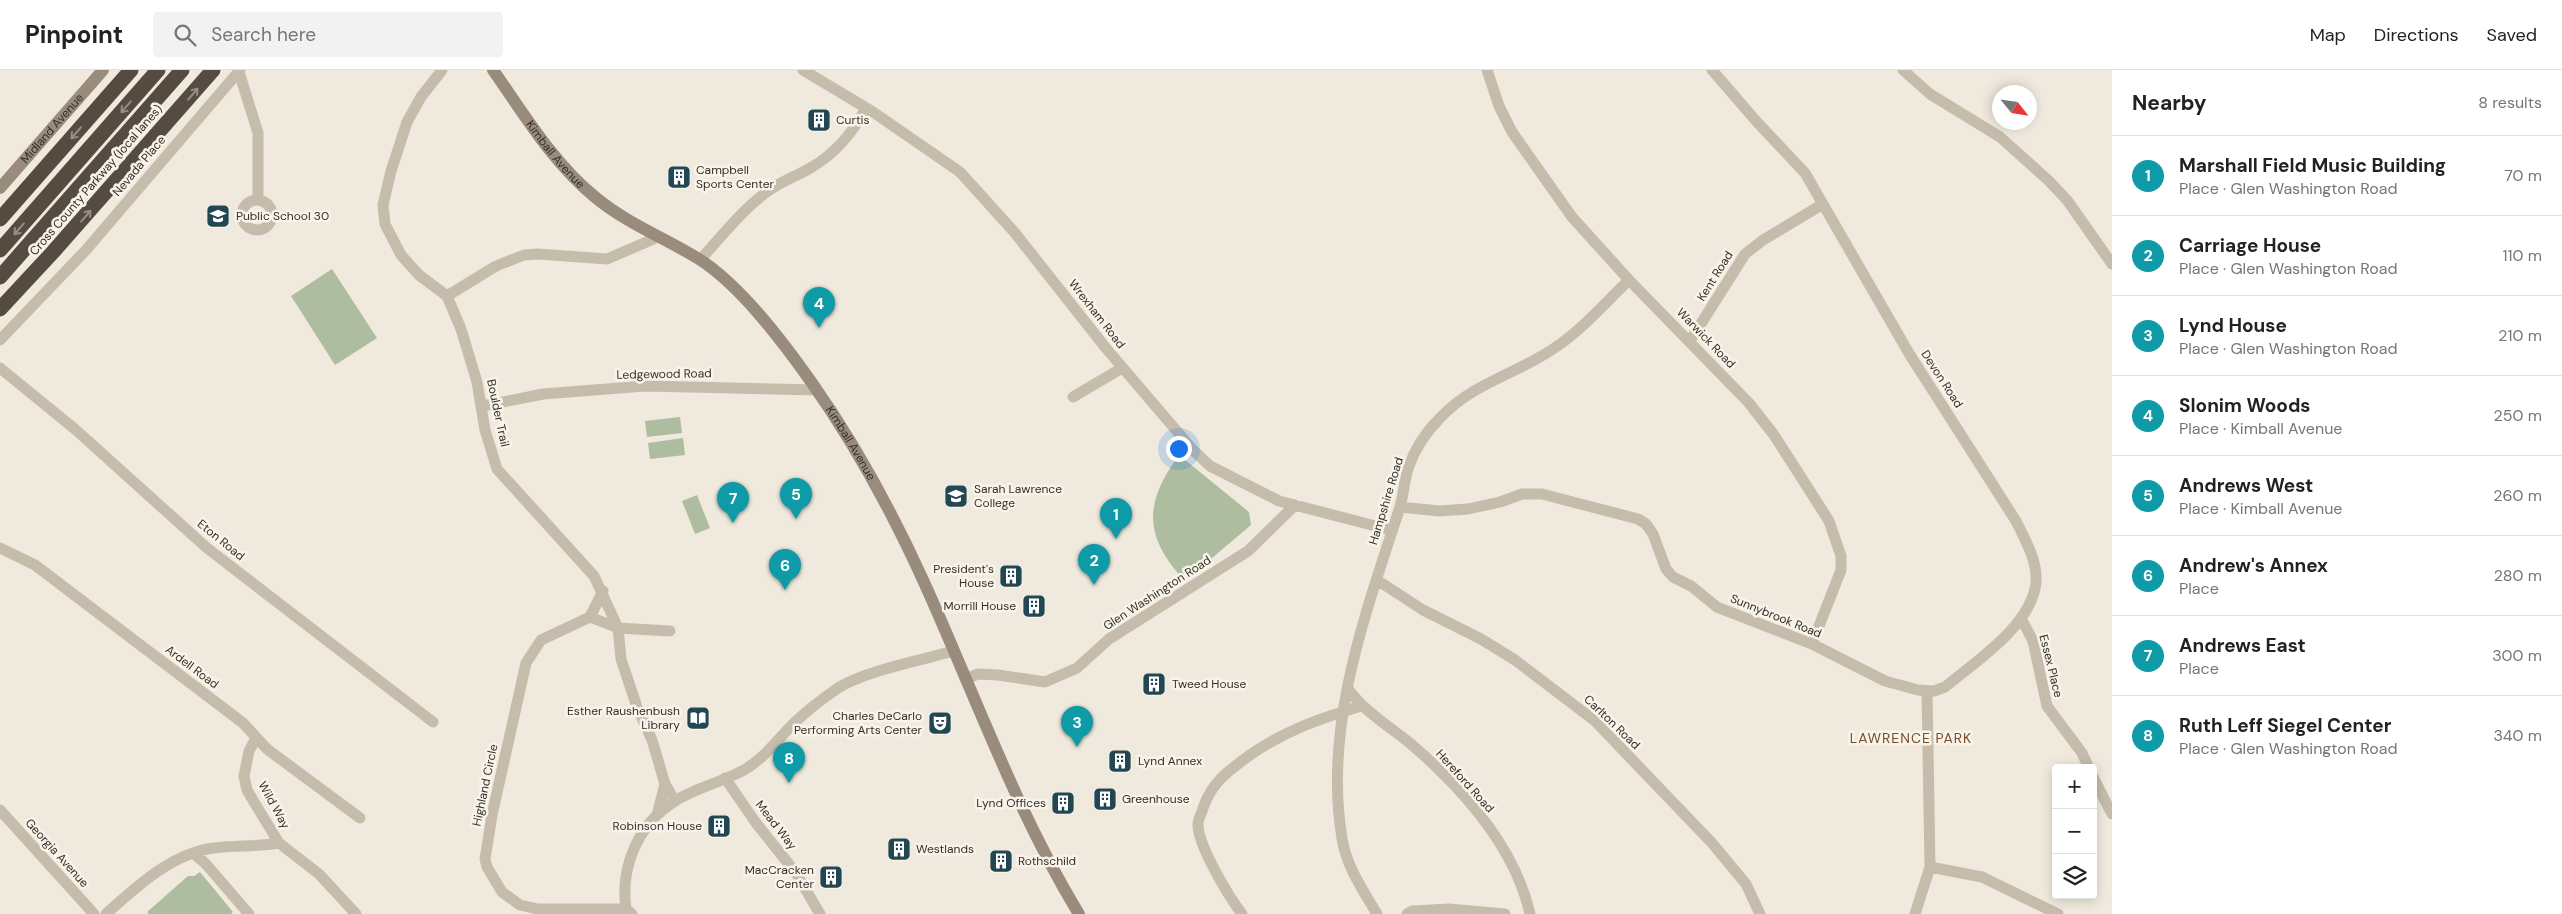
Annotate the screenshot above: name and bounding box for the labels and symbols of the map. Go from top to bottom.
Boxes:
north arrow [1992,85,2037,130]
one-way arrow [187,87,198,100]
street label: Midland Avenue [17,90,87,167]
one-way arrow [120,100,132,113]
street label: Cross County Parkway (local lanes) [26,101,166,259]
building icon: Curtis [806,107,832,133]
place label: Curtis [836,112,870,128]
street label: Kimball Avenue [522,117,588,192]
one-way arrow [70,126,81,139]
street label: Nevada Place [109,132,169,200]
place label: Campbell Sports Center [696,162,775,192]
building icon: Campbell Sports Center [666,164,692,190]
school or university icon: Public School 30 [205,203,231,229]
place label: Public School 30 [236,208,329,224]
one-way arrow [80,209,91,222]
one-way arrow [13,222,25,235]
street label: Kent Road [1693,248,1737,304]
street label: Wrexham Road [1065,276,1129,352]
pin: 4 [803,287,835,328]
street label: Warwick Road [1673,304,1739,372]
street label: Devon Road [1917,347,1967,411]
street label: Ledgewood Road [616,365,712,383]
street label: Boulder Trail [483,378,513,448]
street label: Kimball Avenue [822,403,879,483]
your location [1166,436,1192,462]
street label: Hampshire Road [1365,455,1407,547]
pin: 5 [780,478,812,519]
place label: Sarah Lawrence College [974,481,1062,511]
pin: 7 [717,482,749,523]
school or university icon: Sarah Lawrence College [943,483,969,509]
pin: 1 [1100,498,1132,539]
street label: Eton Road [194,516,248,564]
pin: 2 [1078,544,1110,585]
pin: 6 [769,549,801,590]
street label: Glen Washington Road [1100,552,1214,634]
place label: President's House [933,561,994,591]
building icon: President's House [998,563,1024,589]
street label: Sunnybrook Road [1728,590,1824,642]
building icon: Morrill House [1021,593,1047,619]
place label: Morrill House [943,598,1016,614]
street label: Essex Place [2035,633,2067,699]
street label: Ardell Road [162,642,222,692]
building icon: Tweed House [1141,671,1167,697]
place label: Tweed House [1172,676,1247,692]
street label: Carlton Road [1581,691,1643,753]
place label: Esther Raushenbush Library [567,703,680,733]
library icon: Esther Raushenbush Library [685,705,711,731]
pin: 3 [1061,706,1093,747]
place label: Charles DeCarlo Performing Arts Center [794,708,923,738]
theatre icon: Charles DeCarlo Performing Arts Center [927,710,953,736]
district label: LAWRENCE PARK [1850,729,1972,747]
street label: Highland Circle [468,742,502,828]
pin: 8 [773,742,805,783]
street label: Hereford Road [1432,746,1498,816]
building icon: Lynd Annex [1107,748,1133,774]
place label: Lynd Annex [1138,753,1202,769]
street label: Wild Way [254,778,294,832]
building icon: Greenhouse [1092,786,1118,812]
building icon: Lynd Offices [1050,790,1076,816]
place label: Greenhouse [1122,791,1190,807]
place label: Lynd Offices [976,795,1046,811]
street label: Mead Way [752,797,800,853]
building icon: Robinson House [706,813,732,839]
street label: Georgia Avenue [22,815,92,891]
place label: Robinson House [613,818,702,834]
building icon: Westlands [886,836,912,862]
place label: Westlands [916,841,974,857]
building icon: Rothschild [988,848,1014,874]
place label: Rothschild [1018,853,1076,869]
place label: MacCracken Center [745,862,815,892]
building icon: MacCracken Center [818,864,844,890]

